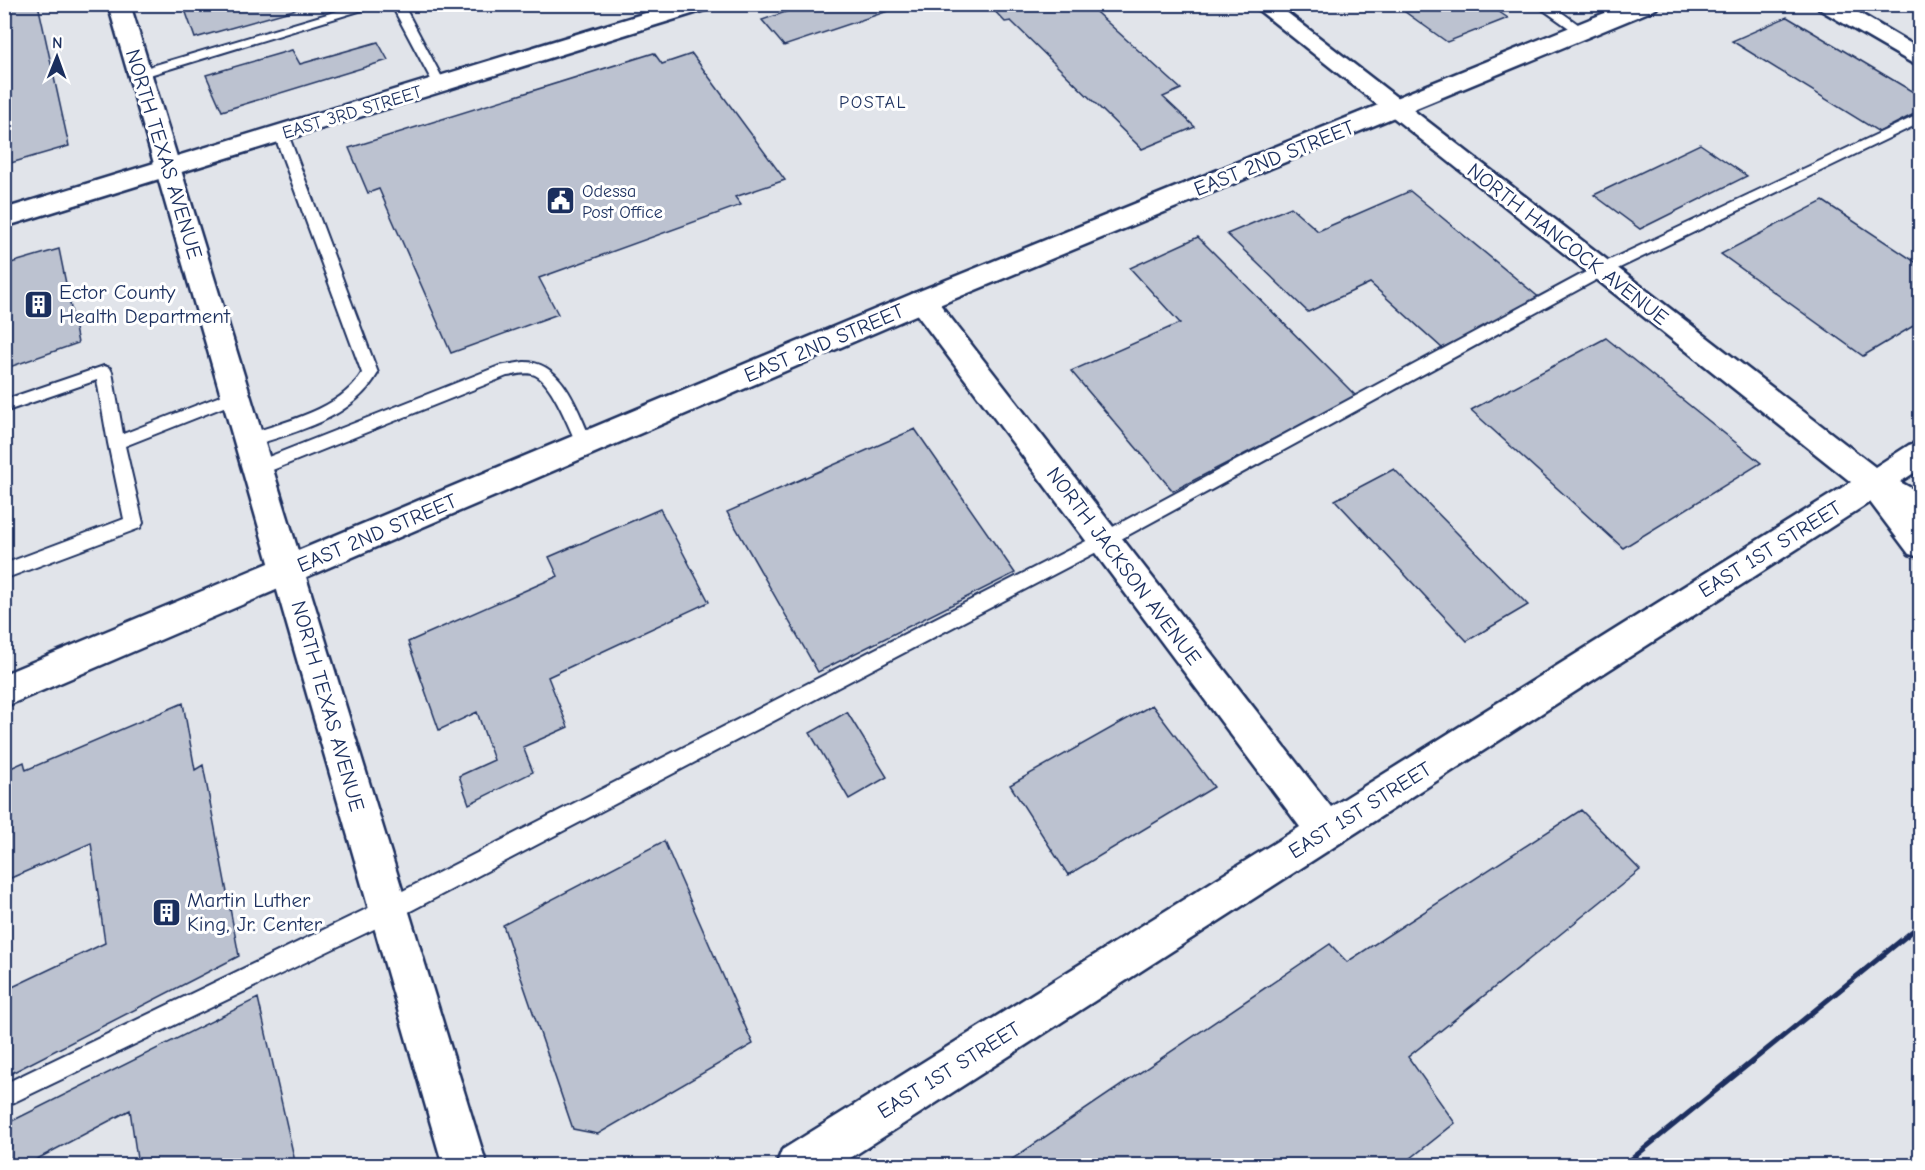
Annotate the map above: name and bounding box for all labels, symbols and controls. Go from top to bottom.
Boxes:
north arrow [27,27,87,87]
text: N [52,34,63,52]
street label: NORTH TEXAS AVENUE [121,46,207,262]
street label: EAST 3RD STREET [280,81,425,144]
district label: POSTAL [839,92,907,113]
street label: EAST 2ND STREET [1190,115,1358,201]
street label: NORTH HANCOCK AVENUE [1463,158,1673,330]
place label: Odessa Post Office [582,181,663,223]
public building icon: Odessa Post Office [545,185,577,217]
place label: Ector County Health Department [59,280,231,328]
building icon: Ector County Health Department [22,288,54,320]
street label: EAST 2ND STREET [741,299,907,387]
street label: NORTH JACKSON AVENUE [1042,462,1206,670]
street label: EAST 2ND STREET [294,489,460,577]
street label: EAST 1ST STREET [1694,495,1846,603]
street label: NORTH TEXAS AVENUE [286,598,370,814]
street label: EAST 1ST STREET [1284,756,1436,864]
place label: Martin Luther King, Jr. Center [187,888,323,936]
building icon: Martin Luther King, Jr. Center [150,896,182,928]
street label: EAST 1ST STREET [873,1016,1025,1124]

